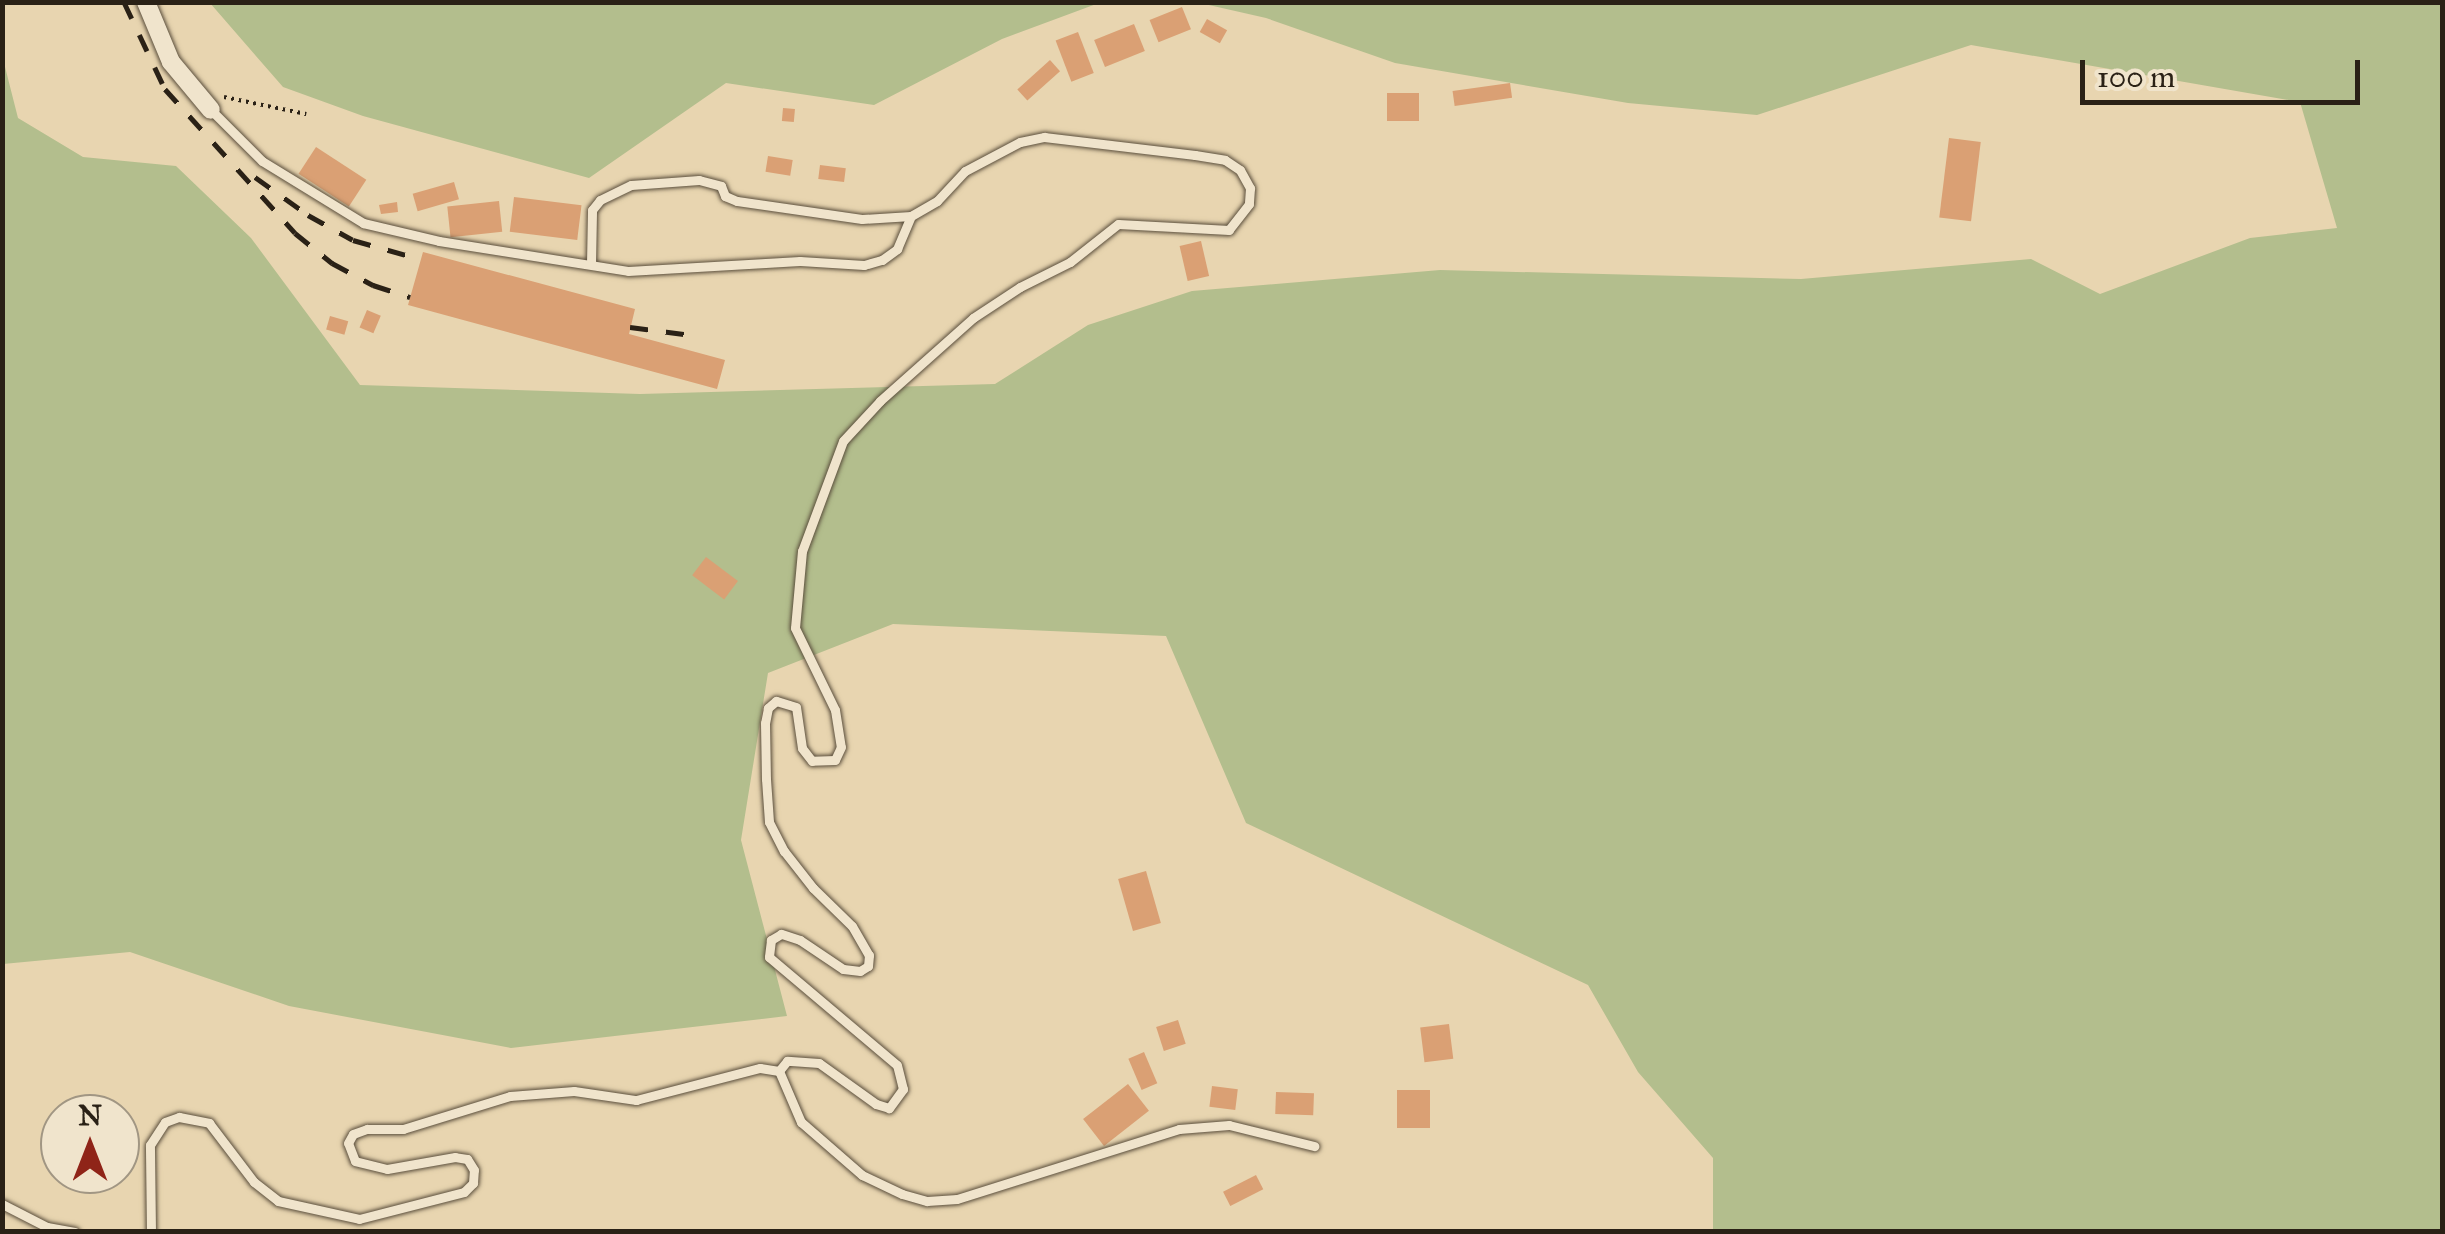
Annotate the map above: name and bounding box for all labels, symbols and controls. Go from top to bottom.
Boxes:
scale bar [2085,40,2365,102]
text: 100 m [2097,59,2175,95]
north arrow [40,1094,140,1194]
text: N [78,1098,102,1133]

